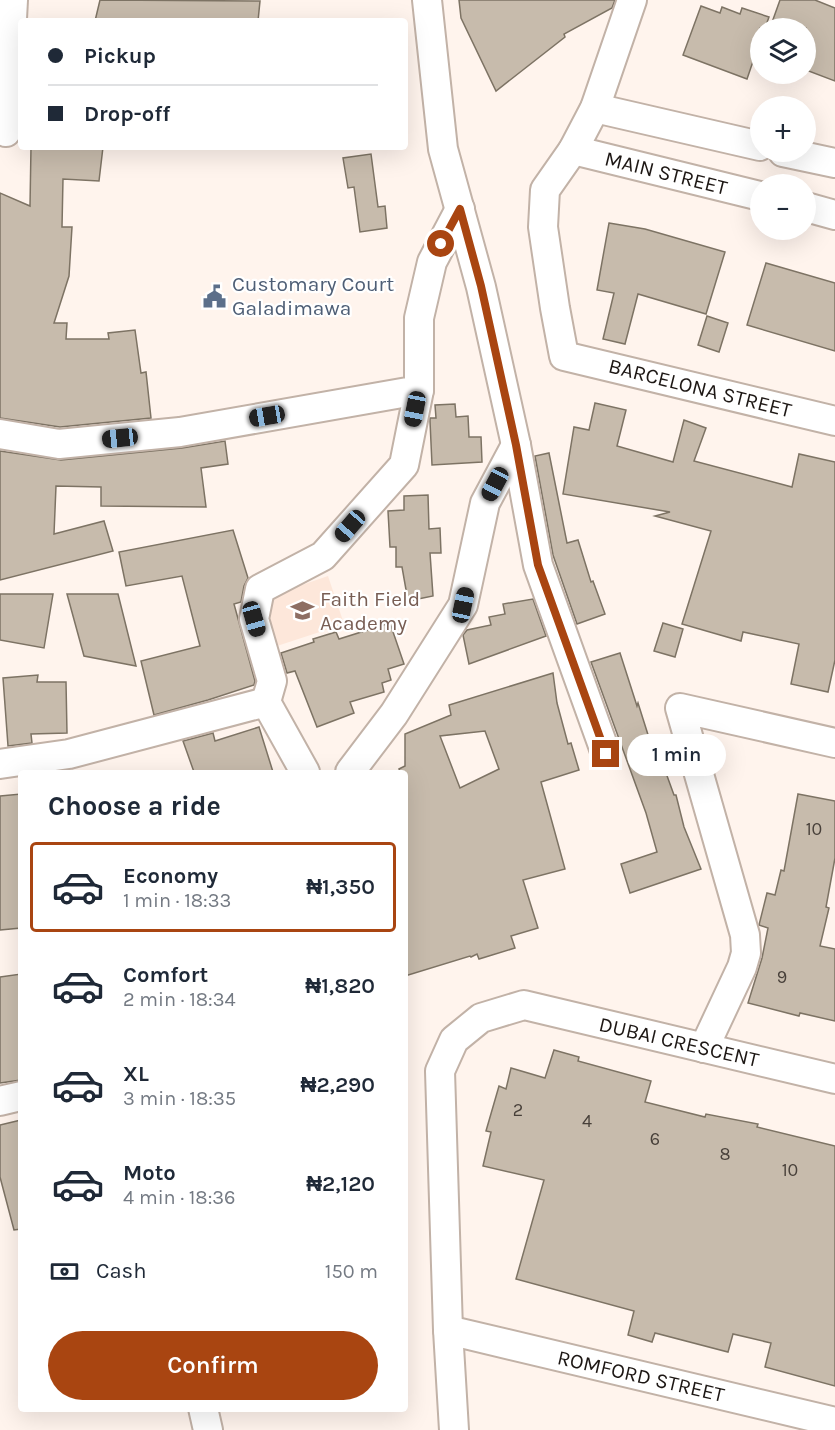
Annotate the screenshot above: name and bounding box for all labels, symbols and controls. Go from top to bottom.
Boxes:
map controls [750,18,816,240]
button: layers [750,18,816,84]
text: Pickup [84,43,156,69]
button: + [750,96,816,162]
text: Drop-off [84,101,170,127]
street label: MAIN STREET [602,146,730,200]
button: − [750,174,816,240]
route start [427,230,454,257]
place label: Customary Court Galadimawa [232,272,394,320]
public building icon: Customary Court Galadimawa [201,283,227,309]
street label: BARCELONA STREET [606,354,794,422]
car [403,390,427,428]
car [248,404,286,428]
car [101,427,139,449]
car [479,464,511,504]
car [331,507,369,545]
car [450,586,476,624]
place label: Faith Field Academy [320,587,420,635]
school or university icon: Faith Field Academy [289,598,315,624]
car [240,599,268,639]
callout: 1 min [627,733,726,775]
route end [592,740,619,767]
text: 1 min [652,743,701,766]
text: Choose a ride [48,790,221,822]
house number: 10 [806,818,822,840]
icon: car [51,860,105,914]
text: Economy [123,863,218,889]
text: ₦1,350 [306,874,375,900]
text: 1 min · 18:33 [123,889,231,912]
icon: car [51,959,105,1013]
text: Comfort [123,962,208,988]
house number: 9 [777,966,787,988]
text: ₦1,820 [305,973,375,999]
text: 2 min · 18:34 [123,988,236,1011]
street label: DUBAI CRESCENT [597,1012,762,1072]
icon: car [51,1058,105,1112]
text: XL [123,1061,149,1087]
text: ₦2,290 [301,1072,375,1098]
text: 3 min · 18:35 [123,1087,236,1110]
house number: 2 [513,1099,523,1121]
house number: 4 [582,1110,592,1132]
house number: 6 [650,1128,660,1150]
house number: 8 [719,1143,731,1165]
icon: car [51,1157,105,1211]
house number: 10 [782,1159,798,1181]
text: Moto [123,1160,176,1186]
text: ₦2,120 [306,1171,375,1197]
text: 4 min · 18:36 [123,1186,236,1209]
icon: cash [48,1255,81,1288]
text: Cash [96,1258,146,1284]
text: 150 m [325,1260,378,1283]
button: Confirm [48,1331,378,1400]
street label: ROMFORD STREET [555,1345,727,1407]

